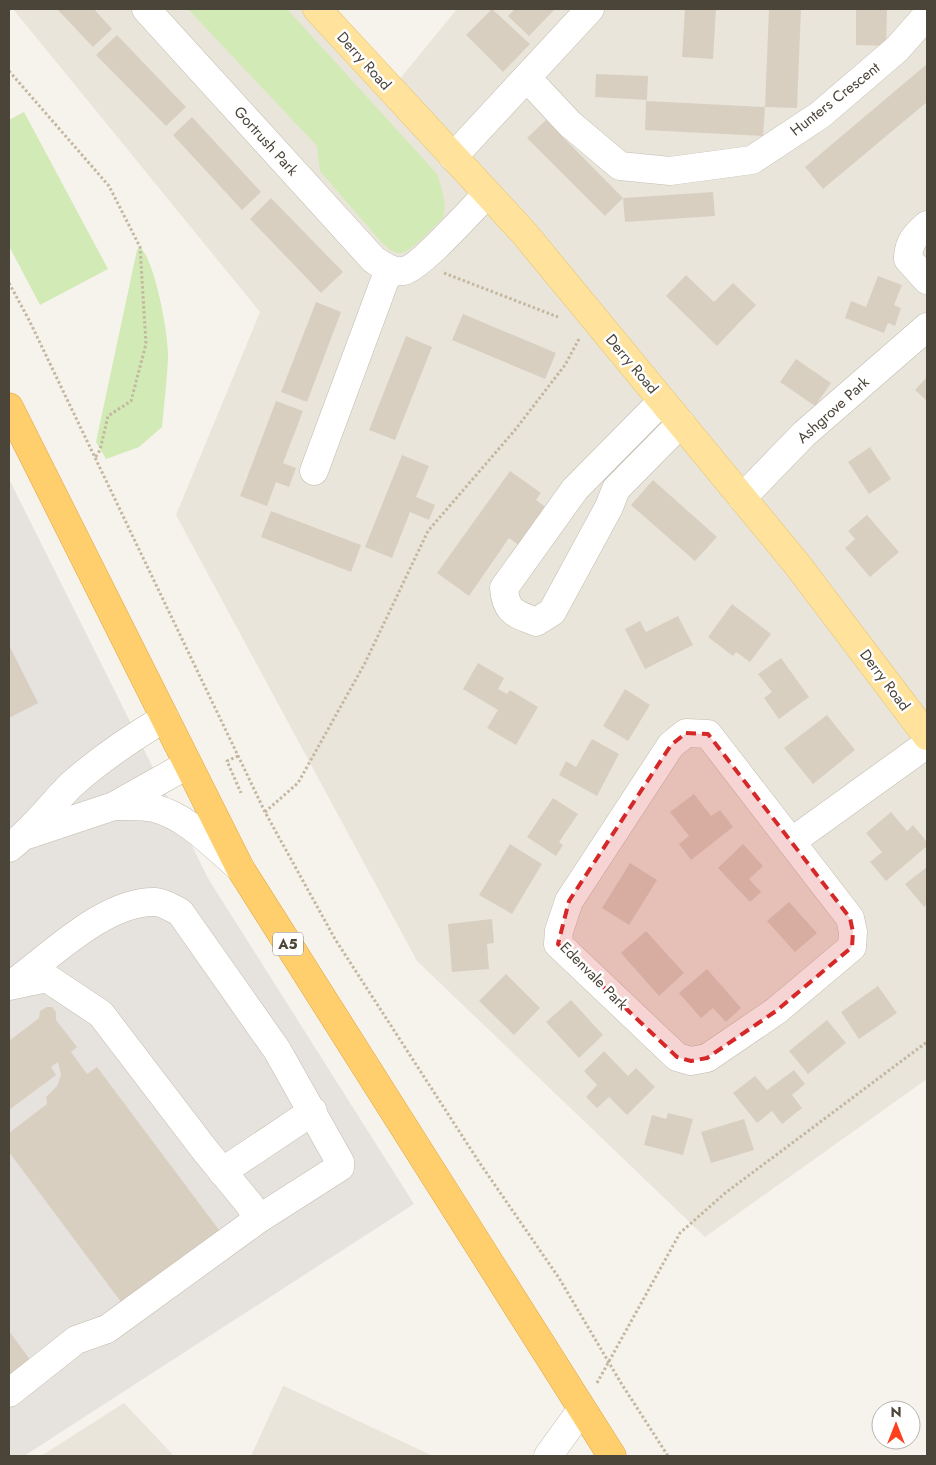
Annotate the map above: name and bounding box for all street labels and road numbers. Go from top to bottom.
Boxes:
street label: Derry Road [332,27,396,95]
street label: Hunters Crescent [785,57,885,141]
street label: Gortrush Park [229,101,303,181]
street label: Derry Road [600,329,664,399]
street label: Ashgrove Park [792,371,874,448]
street label: Derry Road [855,645,915,715]
road number: A5 [273,932,303,956]
street label: Edenvale Park [555,937,633,1015]

